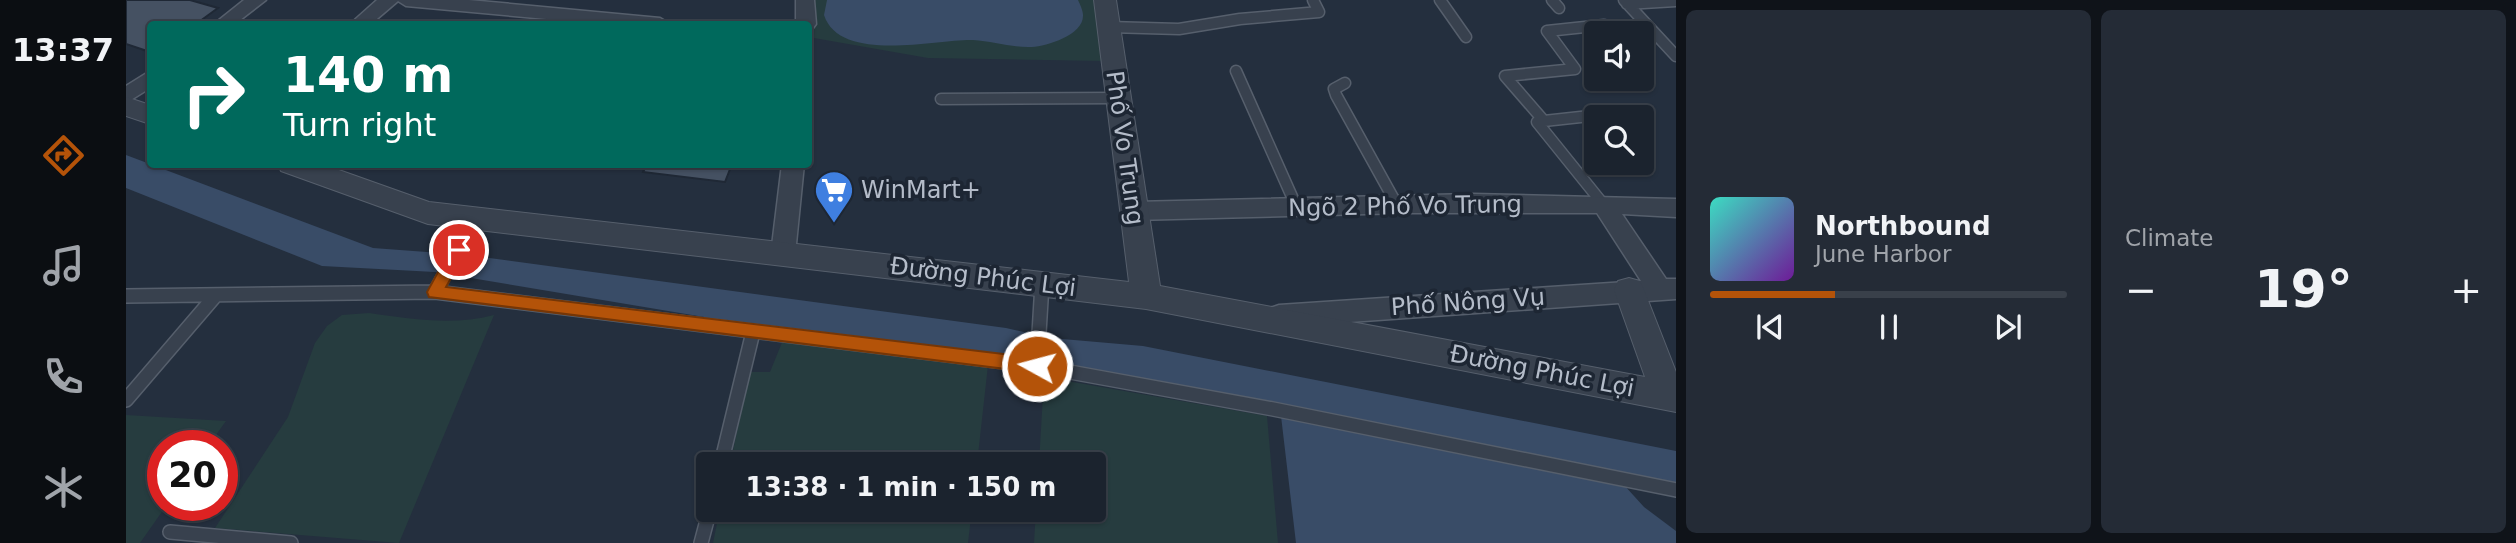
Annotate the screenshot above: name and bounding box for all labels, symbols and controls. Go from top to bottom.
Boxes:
map controls [1584,21,1654,175]
button: sound [1584,21,1654,91]
text: 13:37 [12,31,114,69]
text: 140 m [283,47,453,104]
icon: right [168,49,259,140]
street label: Phố Vo Trung [1100,69,1150,227]
button: search [1584,105,1654,175]
text: Turn right [283,106,436,144]
icon: directions [39,131,88,180]
supermarket icon: WinMart+ [813,169,855,224]
place label: WinMart+ [861,176,981,204]
street label: Ngõ 2 Phố Vo Trung [1288,190,1522,222]
text: Northbound [1815,211,1991,241]
pin [429,220,489,280]
text: Climate [2125,225,2214,251]
icon: arrive [440,231,478,269]
icon: music [39,241,88,290]
text: June Harbor [1815,241,1951,267]
street label: Đường Phúc Lợi [888,252,1078,302]
text: 19° [2254,259,2353,319]
text: − [2125,268,2157,312]
text: + [2450,268,2482,312]
street label: Phố Nông Vụ [1390,283,1546,321]
icon: previous [1751,308,1789,346]
icon: pause [1870,308,1908,346]
icon: next [1989,308,2027,346]
position arrow [1000,329,1074,403]
street label: Đường Phúc Lợi [1448,339,1636,403]
icon: phone [39,352,88,401]
speed limit sign: 20 [147,430,238,521]
icon: climate [39,463,88,512]
text: 13:38 · 1 min · 150 m [746,472,1056,502]

